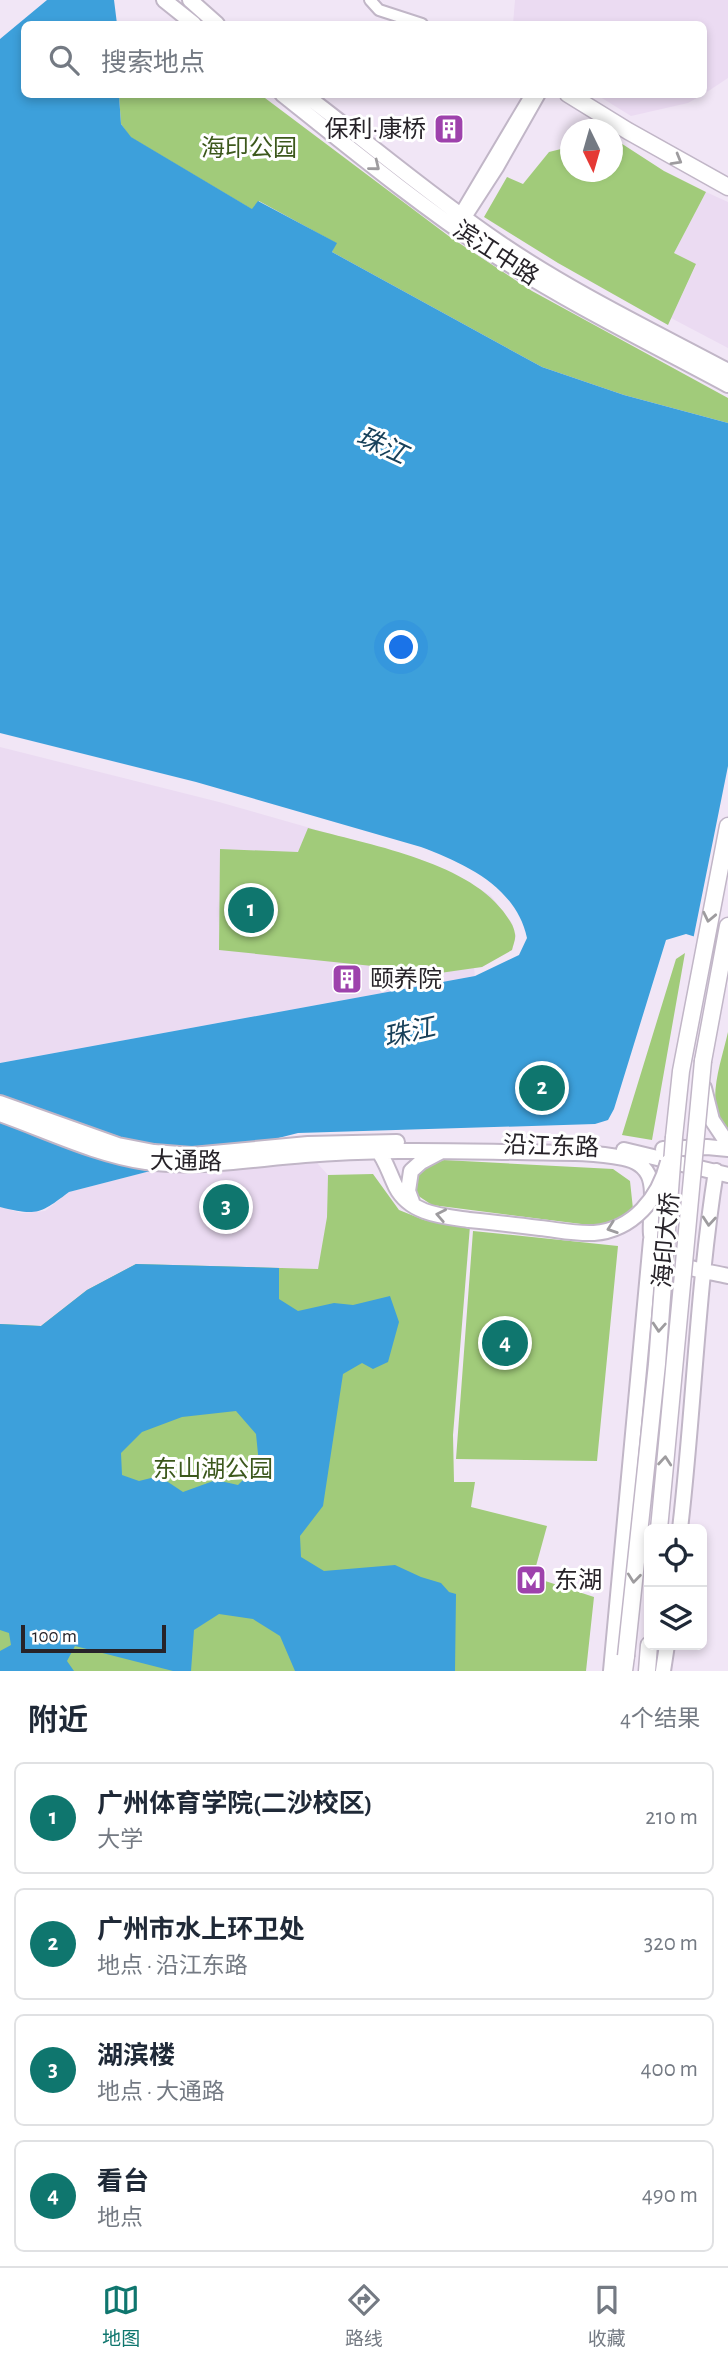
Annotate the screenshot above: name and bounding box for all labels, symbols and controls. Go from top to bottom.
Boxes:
search box [21,21,707,98]
icon: search [45,41,83,79]
text: 搜索地点 [101,50,205,76]
building icon: 保利·康桥 [432,112,466,146]
place label: 保利·康桥 [325,116,426,142]
north arrow [560,119,623,182]
park label: 海印公园 [201,135,297,161]
one-way arrow [670,152,683,165]
one-way arrow [366,158,379,170]
street label: 滨江中路 [449,216,543,290]
water label: 珠江 [353,422,414,470]
your location [384,630,418,664]
pin: 1 [228,884,274,936]
one-way arrow [703,911,718,923]
building icon: 颐养院 [330,962,364,996]
place label: 颐养院 [370,966,442,992]
water label: 珠江 [381,1013,440,1051]
pin: 2 [519,1062,565,1114]
street label: 沿江东路 [503,1131,599,1161]
street label: 大通路 [150,1147,222,1175]
pin: 3 [203,1181,249,1233]
street label: 海印大桥 [649,1191,683,1289]
one-way arrow [435,1208,447,1223]
one-way arrow [702,1216,717,1227]
one-way arrow [606,1220,618,1234]
pin: 4 [482,1317,528,1369]
one-way arrow [652,1322,667,1333]
one-way arrow [657,1455,672,1466]
park label: 东山湖公园 [153,1456,273,1482]
map controls [644,1524,707,1650]
button: locate [644,1524,707,1587]
metro station icon: 东湖 [514,1563,548,1597]
place label: 东湖 [554,1567,602,1593]
one-way arrow [627,1573,642,1584]
button: layers [644,1587,707,1650]
scale bar [21,1622,166,1654]
text: 100 m [32,1627,77,1646]
text: 附近 [28,1706,88,1736]
text: 4个结果 [620,1708,700,1731]
text: 广州体育学院(二沙校区) [97,1791,372,1817]
text: 1 [49,1806,57,1829]
text: 210 m [645,1806,698,1829]
text: 大学 [97,1829,143,1852]
text: 广州市水上环卫处 [97,1917,305,1943]
text: 2 [48,1932,58,1955]
text: 320 m [644,1932,698,1955]
text: 地点 · 沿江东路 [97,1955,248,1978]
text: 湖滨楼 [97,2043,175,2069]
text: 3 [48,2058,58,2081]
text: 400 m [640,2058,698,2081]
text: 地点 · 大通路 [97,2081,225,2104]
text: 看台 [97,2169,149,2195]
text: 4 [47,2184,59,2207]
text: 490 m [642,2184,698,2207]
text: 地点 [97,2207,143,2230]
tab: 地图 [102,2281,140,2351]
tab: 路线 [345,2281,383,2351]
tab: 收藏 [588,2281,626,2351]

